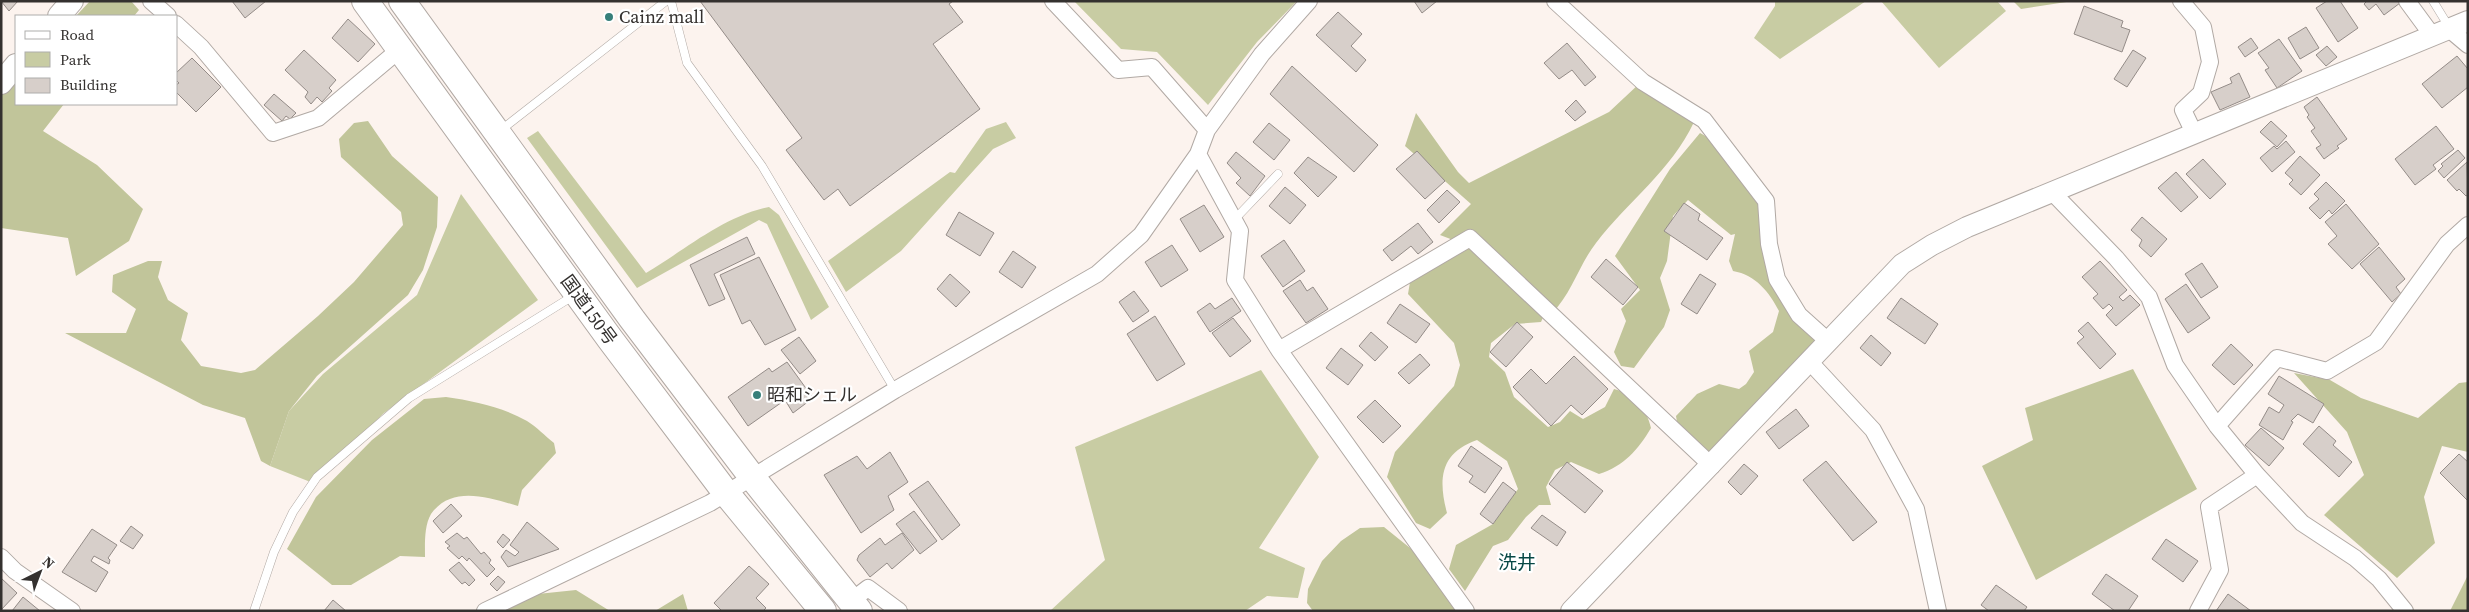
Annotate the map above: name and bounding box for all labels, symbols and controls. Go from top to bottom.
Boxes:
place label: Cainz mall [619,4,704,29]
marker: Cainz mall [603,11,615,23]
legend [15,15,178,105]
text: Road [60,24,94,45]
text: Park [60,49,92,70]
text: Building [60,74,117,95]
street label: 国道150号 [555,270,623,350]
place label: 昭和シェル [767,382,857,407]
marker: 昭和シェル [751,389,763,401]
north arrow [15,547,65,597]
district label: 洗井 [1498,549,1536,575]
text: N [38,551,59,573]

